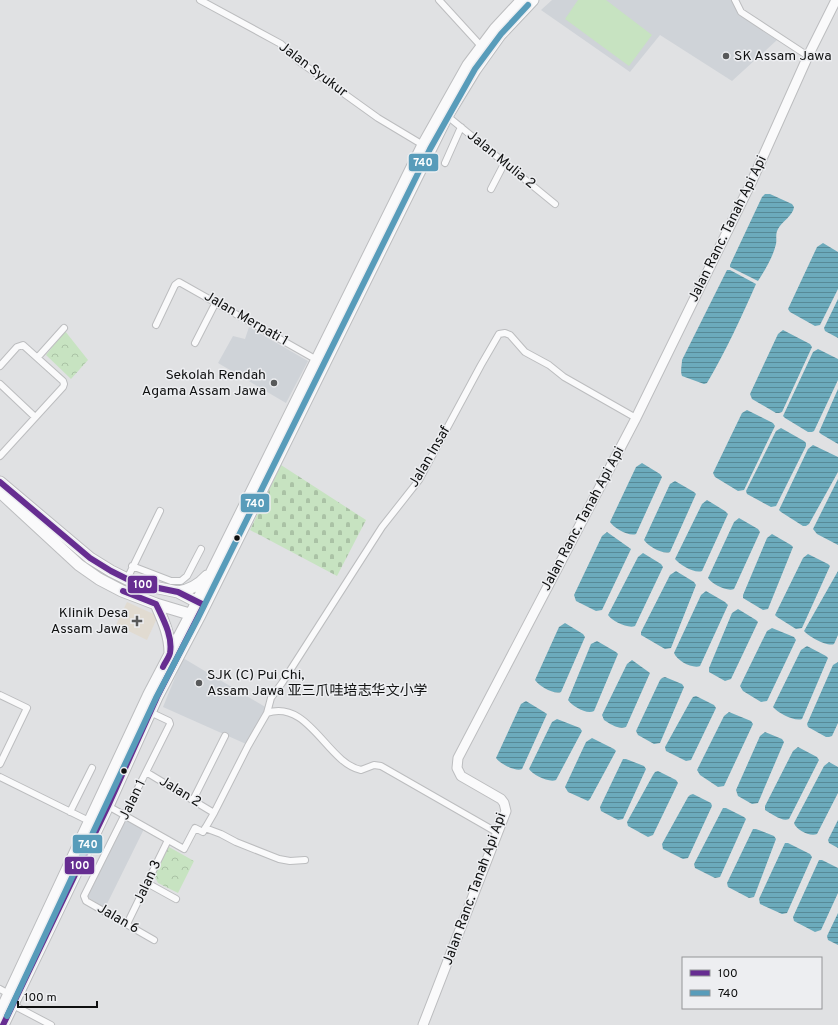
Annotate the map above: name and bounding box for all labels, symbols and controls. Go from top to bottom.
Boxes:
street label: Jalan Syukur [275,39,351,102]
place label: SK Assam Jawa [734,48,832,65]
marker: SK Assam Jawa [721,51,731,61]
street label: Jalan Mulia 2 [463,127,539,193]
line badge: 740 [408,153,439,172]
street label: Jalan Ranc. Tanah Api Api [685,153,771,305]
text: 740 [413,156,433,170]
street label: Jalan Merpati 1 [201,288,291,350]
place label: Sekolah Rendah Agama Assam Jawa [142,367,266,400]
marker: Sekolah Rendah Agama Assam Jawa [269,378,279,388]
street label: Jalan Insaf [406,423,454,491]
street label: Jalan Ranc. Tanah Api Api [538,444,628,594]
line badge: 740 [240,493,270,513]
text: 740 [245,497,265,511]
unlabelled marker [232,533,242,543]
line badge: 100 [127,575,158,594]
text: 100 [134,578,152,592]
place label: Klinik Desa Assam Jawa [51,605,128,638]
marker: Klinik Desa Assam Jawa [131,615,143,627]
place label: SJK (C) Pui Chi, Assam Jawa 亚三爪哇培志华文小学 [207,667,428,700]
marker: SJK (C) Pui Chi, Assam Jawa 亚三爪哇培志华文小学 [194,678,204,688]
unlabelled marker [119,766,129,776]
street label: Jalan 2 [156,773,204,811]
street label: Jalan 1 [116,777,150,823]
street label: Jalan Ranc. Tanah Api Api [440,811,510,967]
line badge: 740 [72,834,103,854]
text: 740 [78,838,98,852]
line badge: 100 [64,856,95,875]
street label: Jalan 3 [131,858,165,906]
text: 100 [71,859,89,873]
street label: Jalan 6 [94,900,142,938]
legend [682,957,822,1009]
text: 100 [718,966,738,982]
scale bar [18,983,97,1009]
text: 740 [718,986,738,1002]
text: 100 m [24,990,57,1006]

